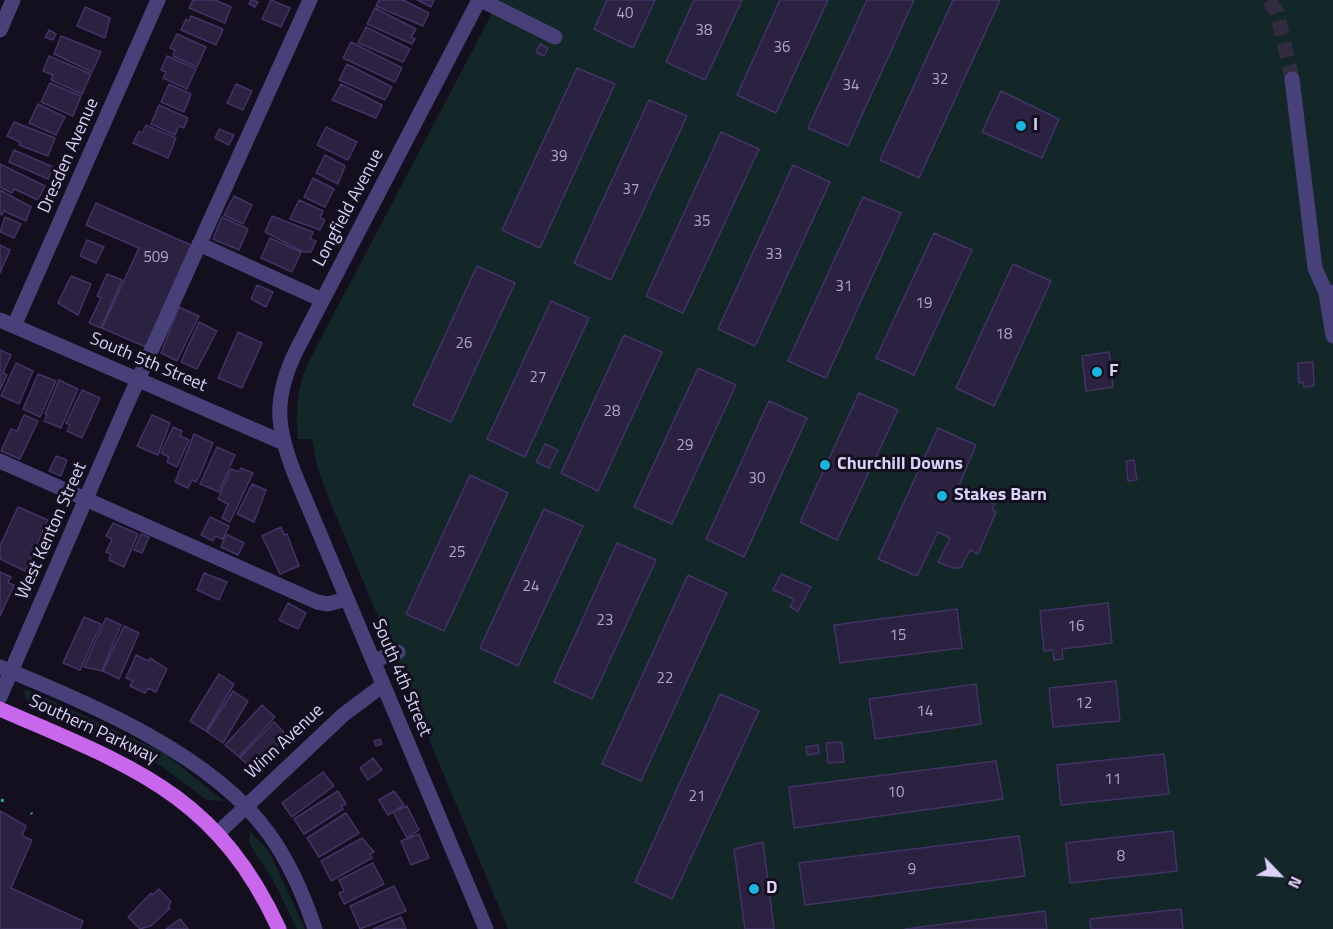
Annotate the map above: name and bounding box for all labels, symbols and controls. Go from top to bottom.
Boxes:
house number: 40 [617,5,633,23]
house number: 38 [696,22,712,40]
house number: 36 [774,39,790,57]
house number: 32 [932,71,948,89]
house number: 34 [843,77,859,95]
street label: Dresden Avenue [34,95,104,217]
place label: I [1033,115,1038,137]
marker: I [1014,119,1028,133]
street label: Longfield Avenue [309,146,389,270]
house number: 39 [551,148,567,166]
house number: 37 [623,181,639,199]
house number: 35 [694,213,710,231]
house number: 33 [766,246,782,264]
house number: 509 [143,249,169,267]
house number: 31 [836,278,852,296]
house number: 19 [916,295,932,313]
house number: 18 [996,326,1012,344]
street label: South 5th Street [86,329,210,397]
house number: 26 [456,335,472,353]
place label: F [1109,361,1119,383]
marker: F [1090,365,1104,379]
house number: 27 [530,369,546,387]
house number: 28 [604,403,620,421]
house number: 29 [677,437,693,455]
place label: Churchill Downs [837,454,963,476]
marker: Churchill Downs [818,458,832,472]
street label: West Kenton Street [12,459,92,603]
house number: 30 [749,470,765,488]
place label: Stakes Barn [954,485,1047,507]
marker: Stakes Barn [935,489,949,503]
house number: 25 [449,544,465,562]
house number: 24 [523,578,539,596]
house number: 23 [597,612,613,630]
street label: South 4th Street [367,616,435,740]
house number: 16 [1068,618,1084,636]
house number: 15 [890,627,906,645]
house number: 22 [657,670,673,688]
street label: Southern Parkway [25,691,161,769]
house number: 12 [1076,695,1092,713]
street label: Winn Avenue [241,700,329,784]
house number: 14 [917,703,933,721]
house number: 11 [1105,771,1121,789]
house number: 10 [888,784,904,802]
house number: 21 [689,788,705,806]
north arrow [1249,845,1309,905]
house number: 8 [1117,848,1125,866]
house number: 9 [908,861,916,879]
text: N [1282,873,1309,893]
place label: D [766,878,777,900]
marker: D [747,882,761,896]

